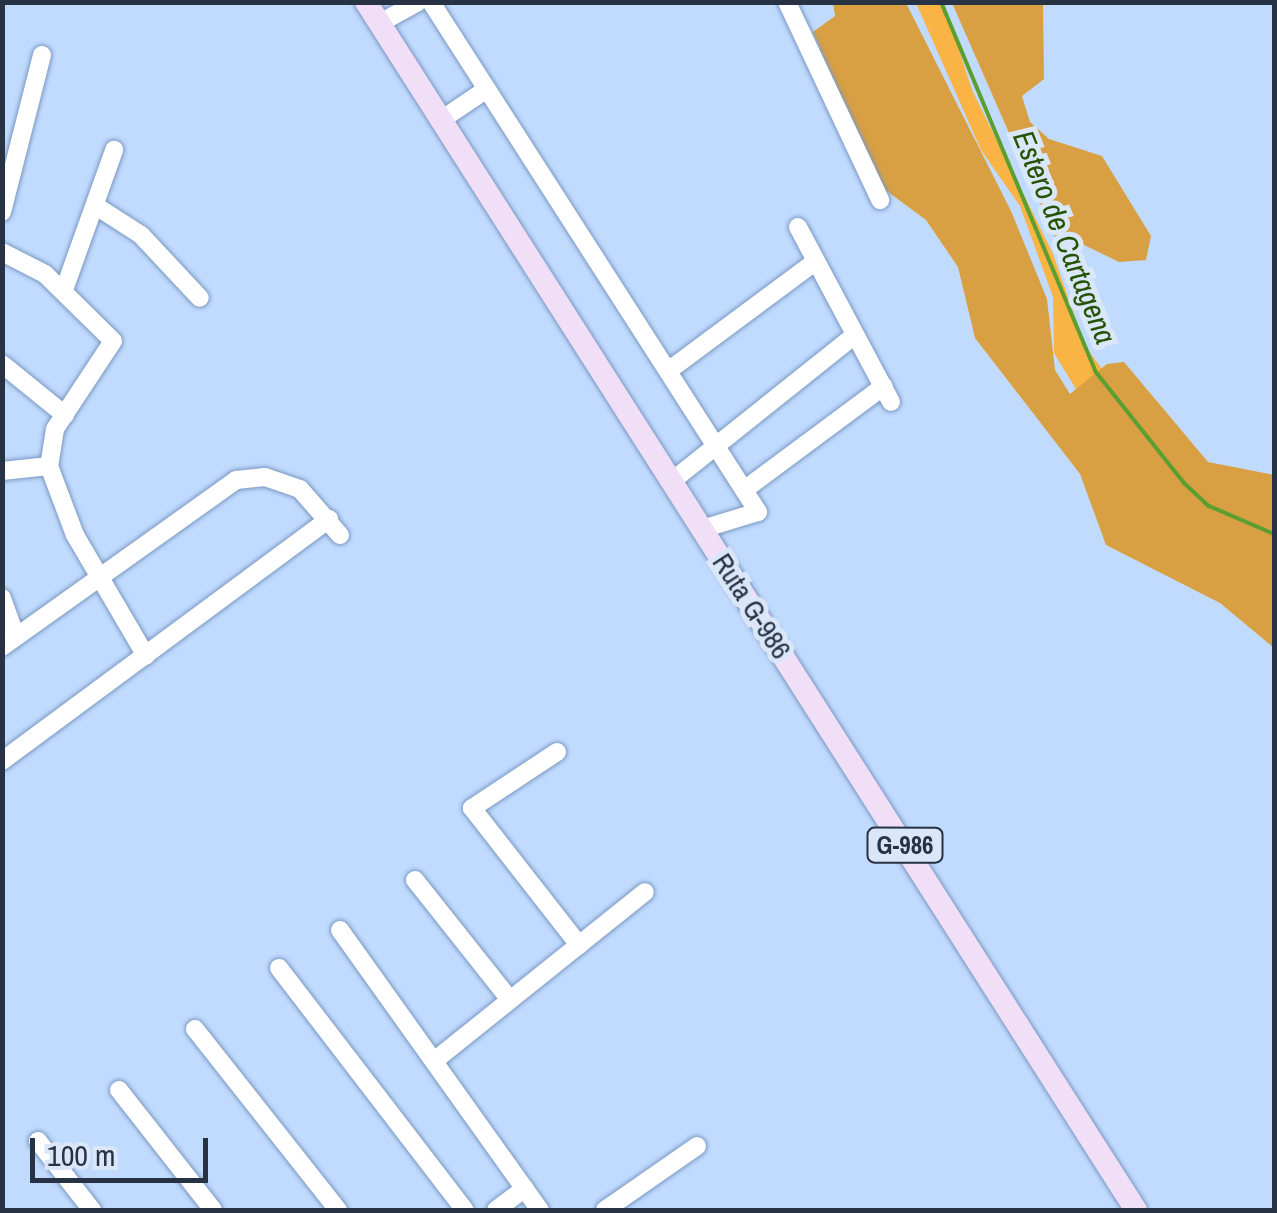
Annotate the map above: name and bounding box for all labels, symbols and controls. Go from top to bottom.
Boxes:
water label: Estero de Cartagena [1006,125,1124,349]
street label: Ruta G-986 [706,547,798,665]
road number: G-986 [865,825,945,865]
scale bar [35,1118,212,1180]
text: 100 m [47,1135,115,1175]

